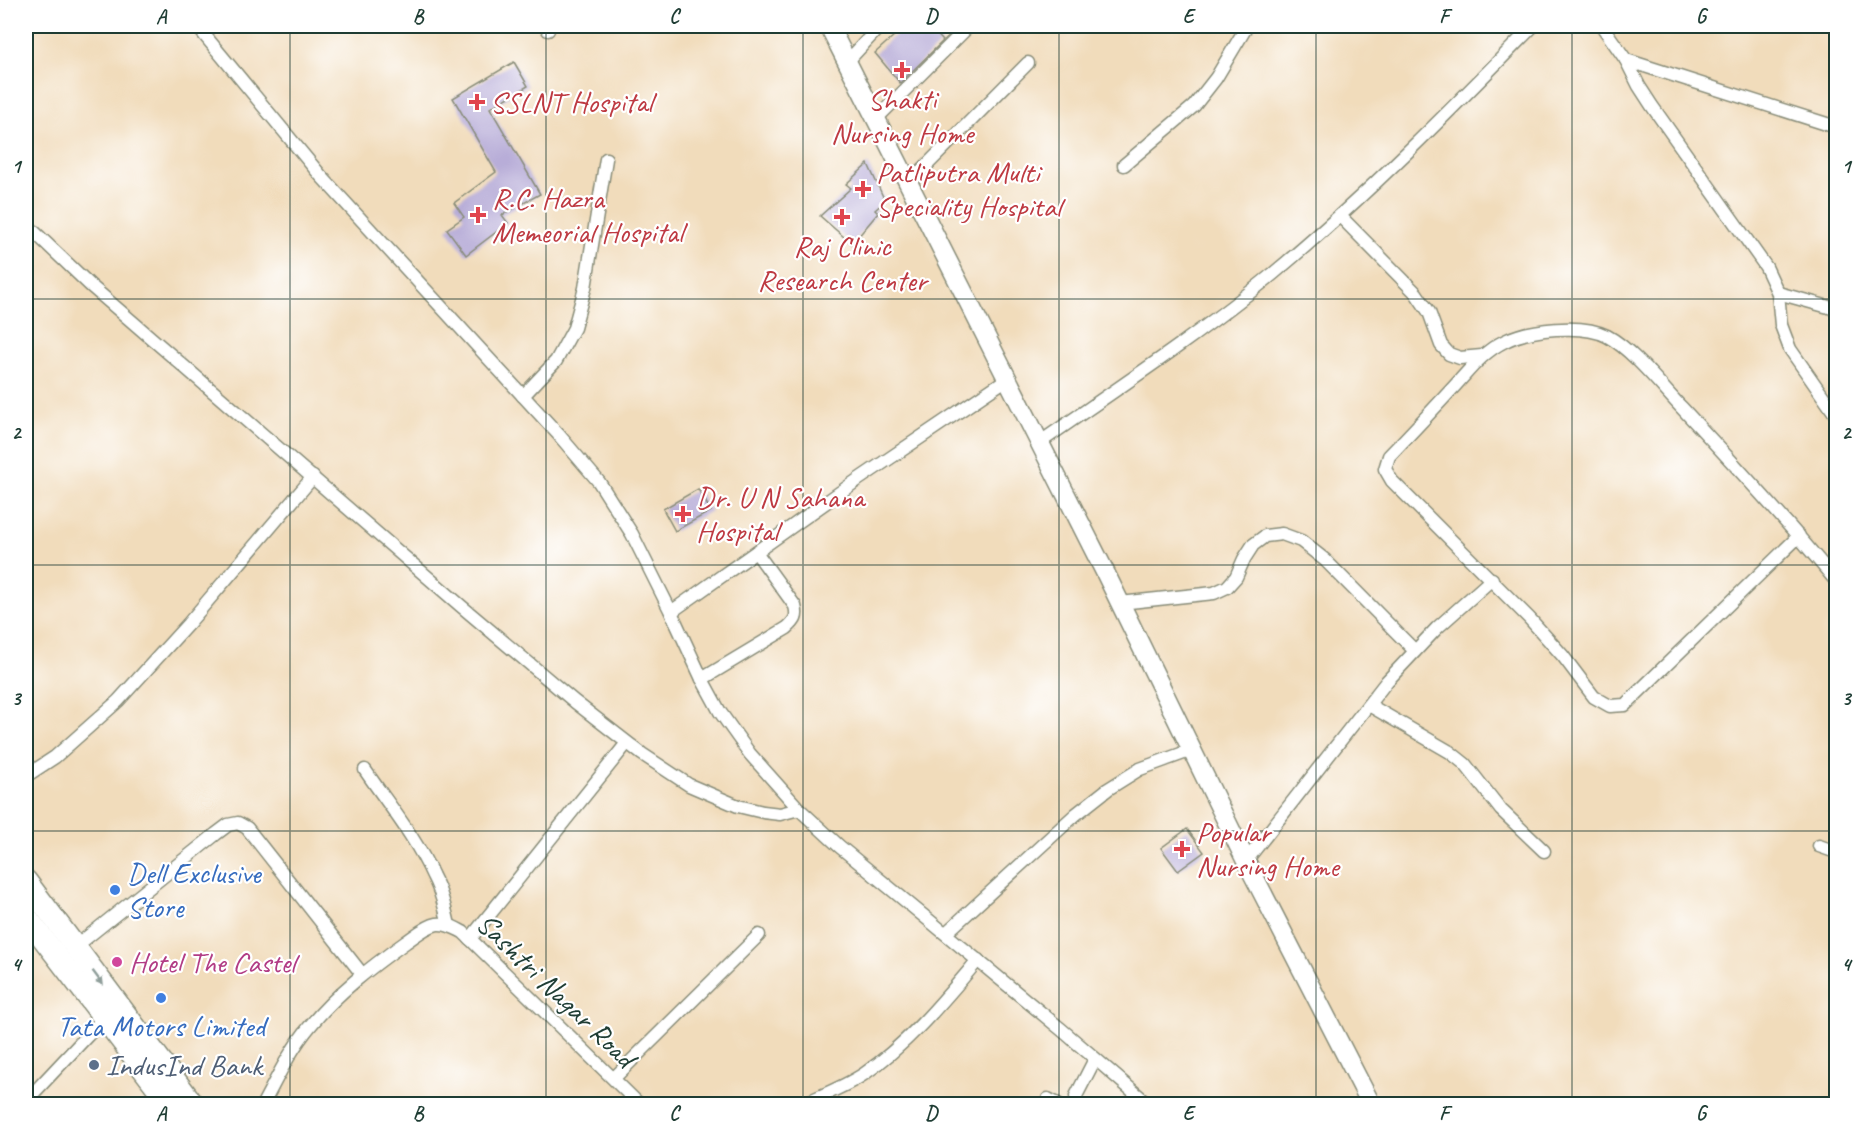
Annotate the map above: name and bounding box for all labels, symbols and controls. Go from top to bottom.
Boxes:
text: A [156,4,168,29]
text: B [413,4,425,29]
text: C [669,4,681,29]
text: D [925,4,939,29]
text: E [1183,4,1197,29]
text: F [1439,4,1453,29]
text: G [1696,4,1709,29]
marker: Shakti Nursing Home [893,61,911,79]
place label: Shakti Nursing Home [831,80,976,152]
place label: SSLNT Hospital [490,83,657,121]
marker: SSLNT Hospital [468,93,486,111]
place label: Patliputra Multi Speciality Hospital [876,153,1066,225]
text: 1 [12,154,23,179]
text: 1 [1842,154,1853,179]
place label: R.C. Hazra Memeorial Hospital [492,179,688,251]
marker: Patliputra Multi Speciality Hospital [854,180,872,198]
marker: R.C. Hazra Memeorial Hospital [469,206,487,224]
marker: Raj Clinic Research Center [833,208,851,226]
place label: Raj Clinic Research Center [758,227,930,299]
text: 2 [12,420,23,445]
text: 2 [1842,420,1853,445]
place label: Dr. U N Sahana Hospital [696,478,867,550]
marker: Dr. U N Sahana Hospital [674,505,692,523]
text: 3 [12,686,23,711]
text: 3 [1842,686,1853,711]
place label: Popular Nursing Home [1196,813,1341,885]
marker: Popular Nursing Home [1173,840,1191,858]
place label: Dell Exclusive Store [127,854,263,926]
marker: Dell Exclusive Store [108,883,122,897]
street label: Sashtri Nagar Road [469,905,647,1078]
place label: Hotel The Castel [129,943,300,981]
text: 4 [12,952,24,977]
text: 4 [1842,952,1854,977]
marker: Hotel The Castel [110,955,124,969]
one-way arrow [92,971,104,986]
marker: Tata Motors Limited [154,991,168,1005]
place label: Tata Motors Limited [57,1007,269,1045]
place label: IndusInd Bank [106,1046,264,1084]
marker: IndusInd Bank [87,1058,101,1072]
text: A [156,1101,168,1126]
text: B [413,1101,425,1126]
text: C [669,1101,681,1126]
text: D [925,1101,939,1126]
text: E [1183,1101,1197,1126]
text: F [1439,1101,1453,1126]
text: G [1696,1101,1709,1126]

